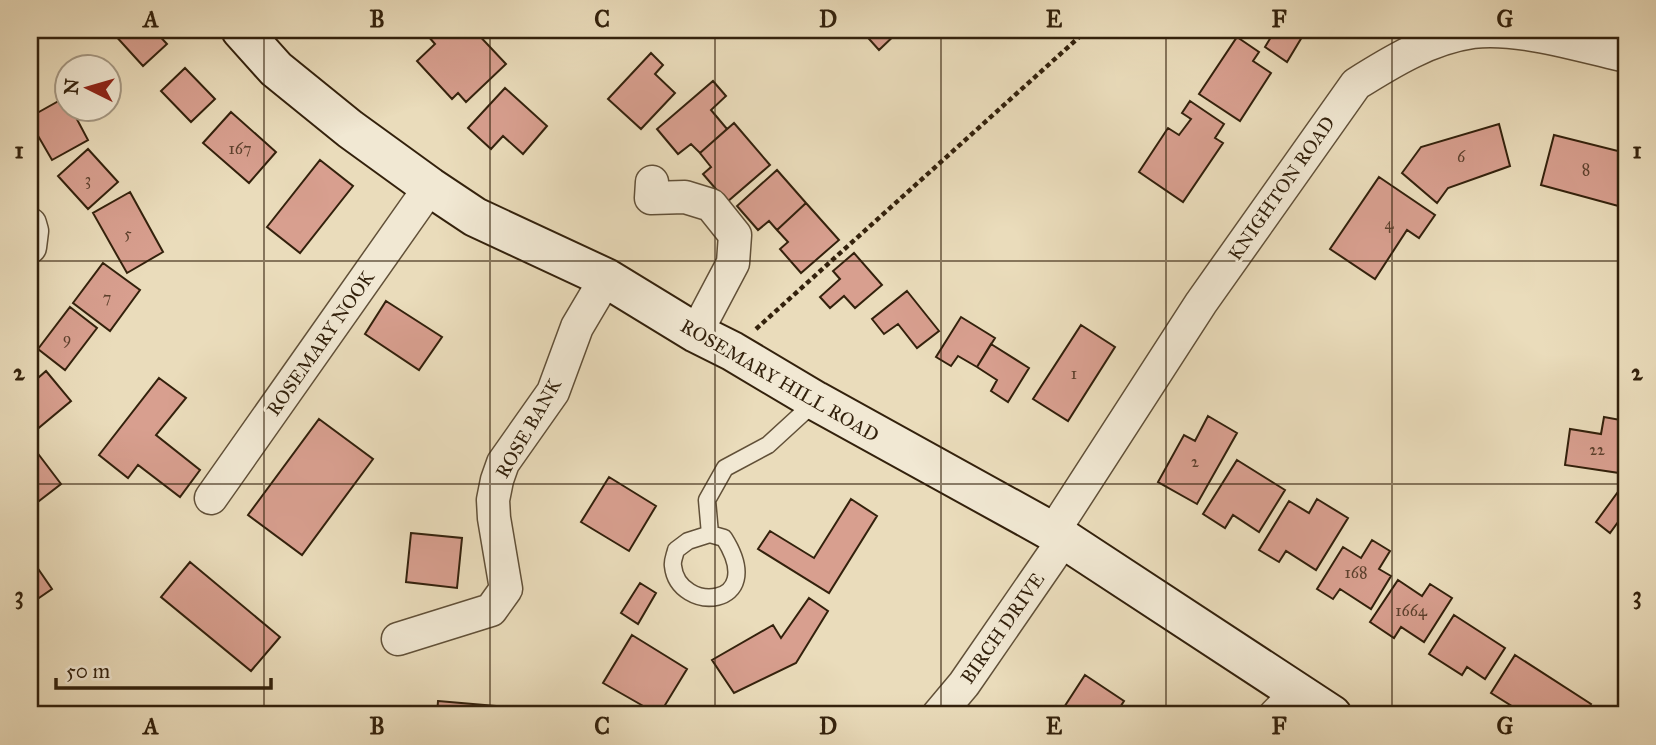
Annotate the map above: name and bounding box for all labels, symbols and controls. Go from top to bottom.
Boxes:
text: A [141,5,159,33]
text: B [369,5,385,33]
text: C [594,5,610,33]
text: D [819,5,837,33]
text: E [1046,5,1063,33]
text: F [1271,5,1287,33]
text: G [1497,5,1514,33]
north arrow [52,52,122,122]
text: N [59,78,84,96]
street label: KNIGHTON ROAD [1223,112,1340,265]
text: 1 [14,136,24,164]
text: 1 [1632,136,1642,164]
house number: 167 [228,139,252,158]
house number: 6 [1457,147,1466,166]
house number: 8 [1582,160,1590,179]
house number: 3 [85,170,91,189]
house number: 4 [1385,214,1395,233]
house number: 5 [124,224,132,243]
street label: ROSEMARY NOOK [262,266,379,420]
house number: 7 [103,288,111,307]
street label: ROSEMARY HILL ROAD [676,314,883,447]
house number: 9 [63,329,71,348]
text: 2 [13,358,25,386]
text: 2 [1631,358,1643,386]
house number: 1 [1071,364,1077,383]
street label: ROSE BANK [491,374,566,482]
house number: 22 [1589,440,1605,459]
house number: 2 [1191,452,1199,471]
house number: 168 [1345,563,1367,582]
street label: BIRCH DRIVE [956,568,1049,688]
text: 3 [14,581,24,610]
text: 3 [1632,581,1642,610]
house number: 1664 [1395,601,1428,620]
scale bar [56,647,271,691]
text: 50 m [66,658,111,684]
text: A [141,712,159,740]
text: B [369,712,385,740]
text: C [594,712,610,740]
text: D [819,712,837,740]
text: E [1046,712,1063,740]
text: F [1271,712,1287,740]
text: G [1497,712,1514,740]

